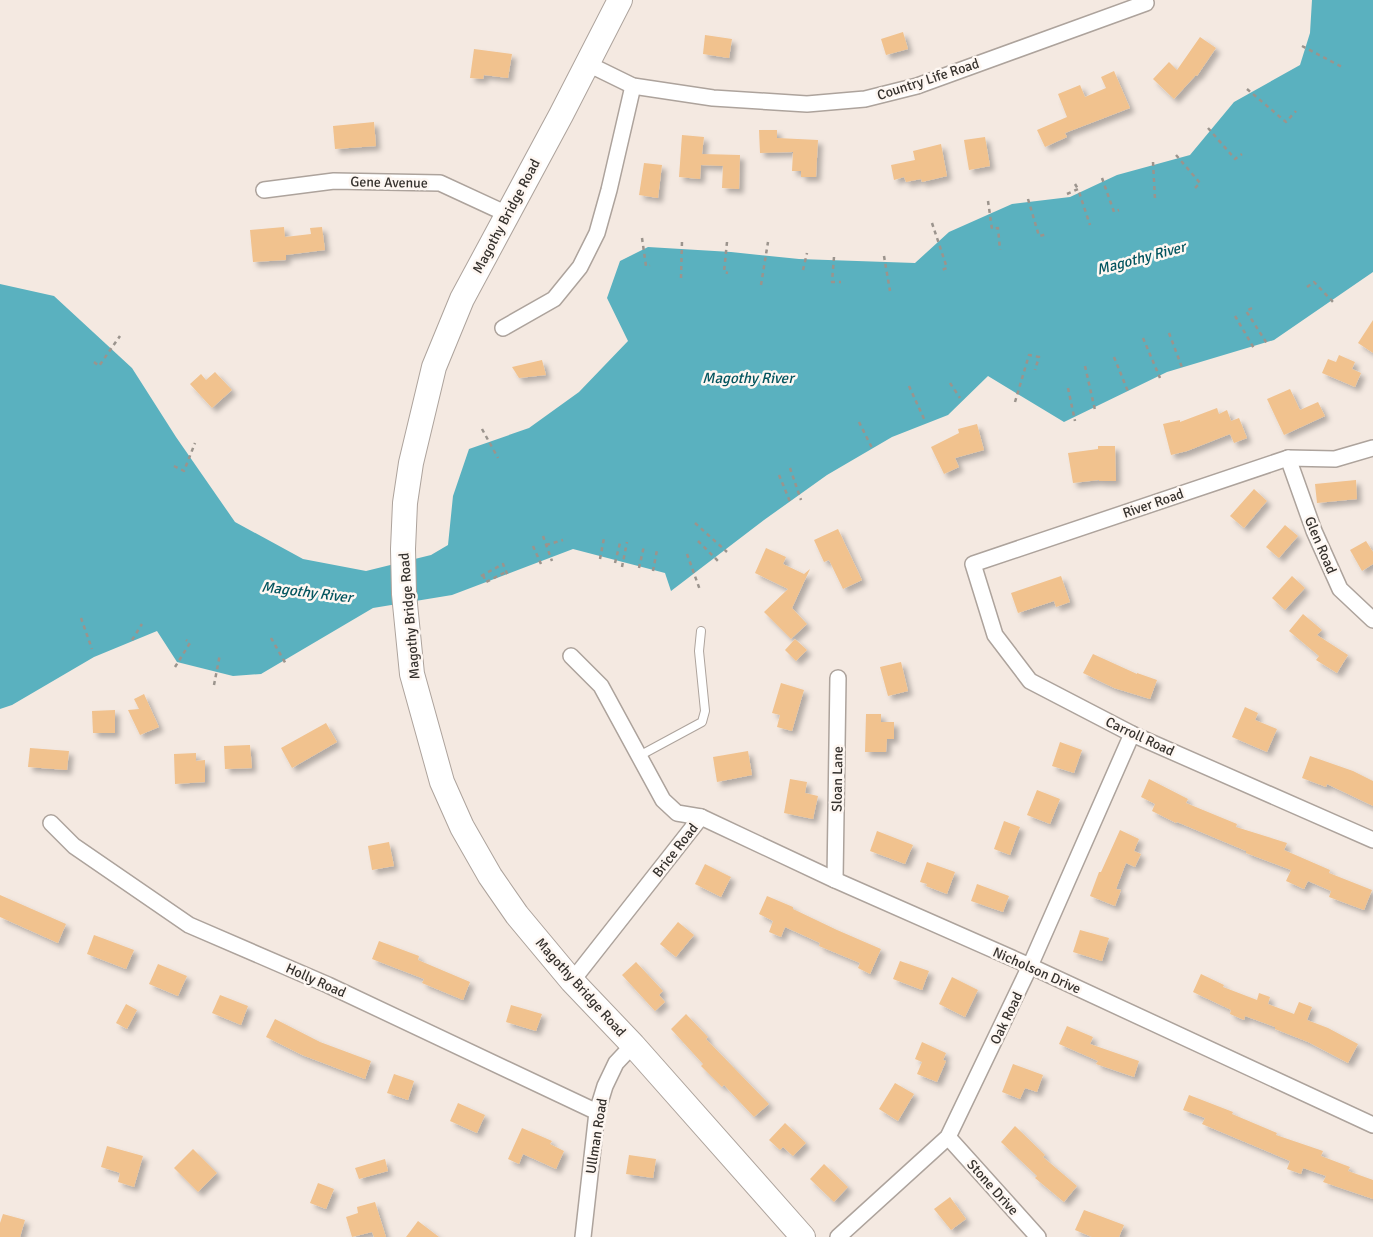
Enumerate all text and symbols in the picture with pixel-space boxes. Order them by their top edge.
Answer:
street label: Country Life Road [875,55,981,104]
street label: Magothy Bridge Road [469,156,544,276]
street label: Gene Avenue [350,173,428,192]
water label: Magothy River [1095,237,1190,279]
water label: Magothy River [702,369,796,387]
street label: River Road [1120,485,1186,522]
street label: Glen Road [1301,514,1340,576]
street label: Magothy Bridge Road [395,552,424,680]
water label: Magothy River [261,578,356,607]
street label: Carroll Road [1103,713,1177,760]
street label: Sloan Lane [828,746,847,812]
street label: Brice Road [649,820,702,881]
street label: Magothy Bridge Road [532,934,629,1040]
street label: Nicholson Drive [990,944,1083,997]
street label: Holly Road [283,960,349,1001]
street label: Oak Road [986,989,1026,1047]
street label: Ullman Road [582,1097,611,1175]
street label: Stone Drive [963,1156,1022,1219]

